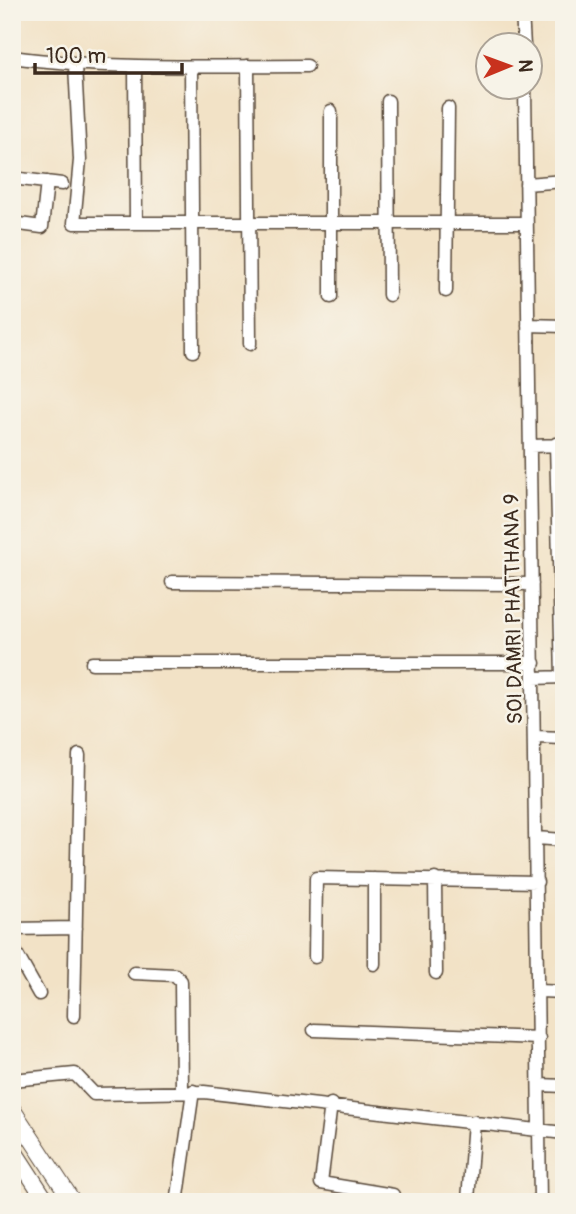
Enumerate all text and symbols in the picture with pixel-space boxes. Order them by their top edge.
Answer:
scale bar [35,32,182,76]
north arrow [475,32,544,102]
text: 100 m [46,43,106,70]
text: N [513,59,537,72]
street label: SOI DAMRI PHATTHANA 9 [498,493,529,725]

